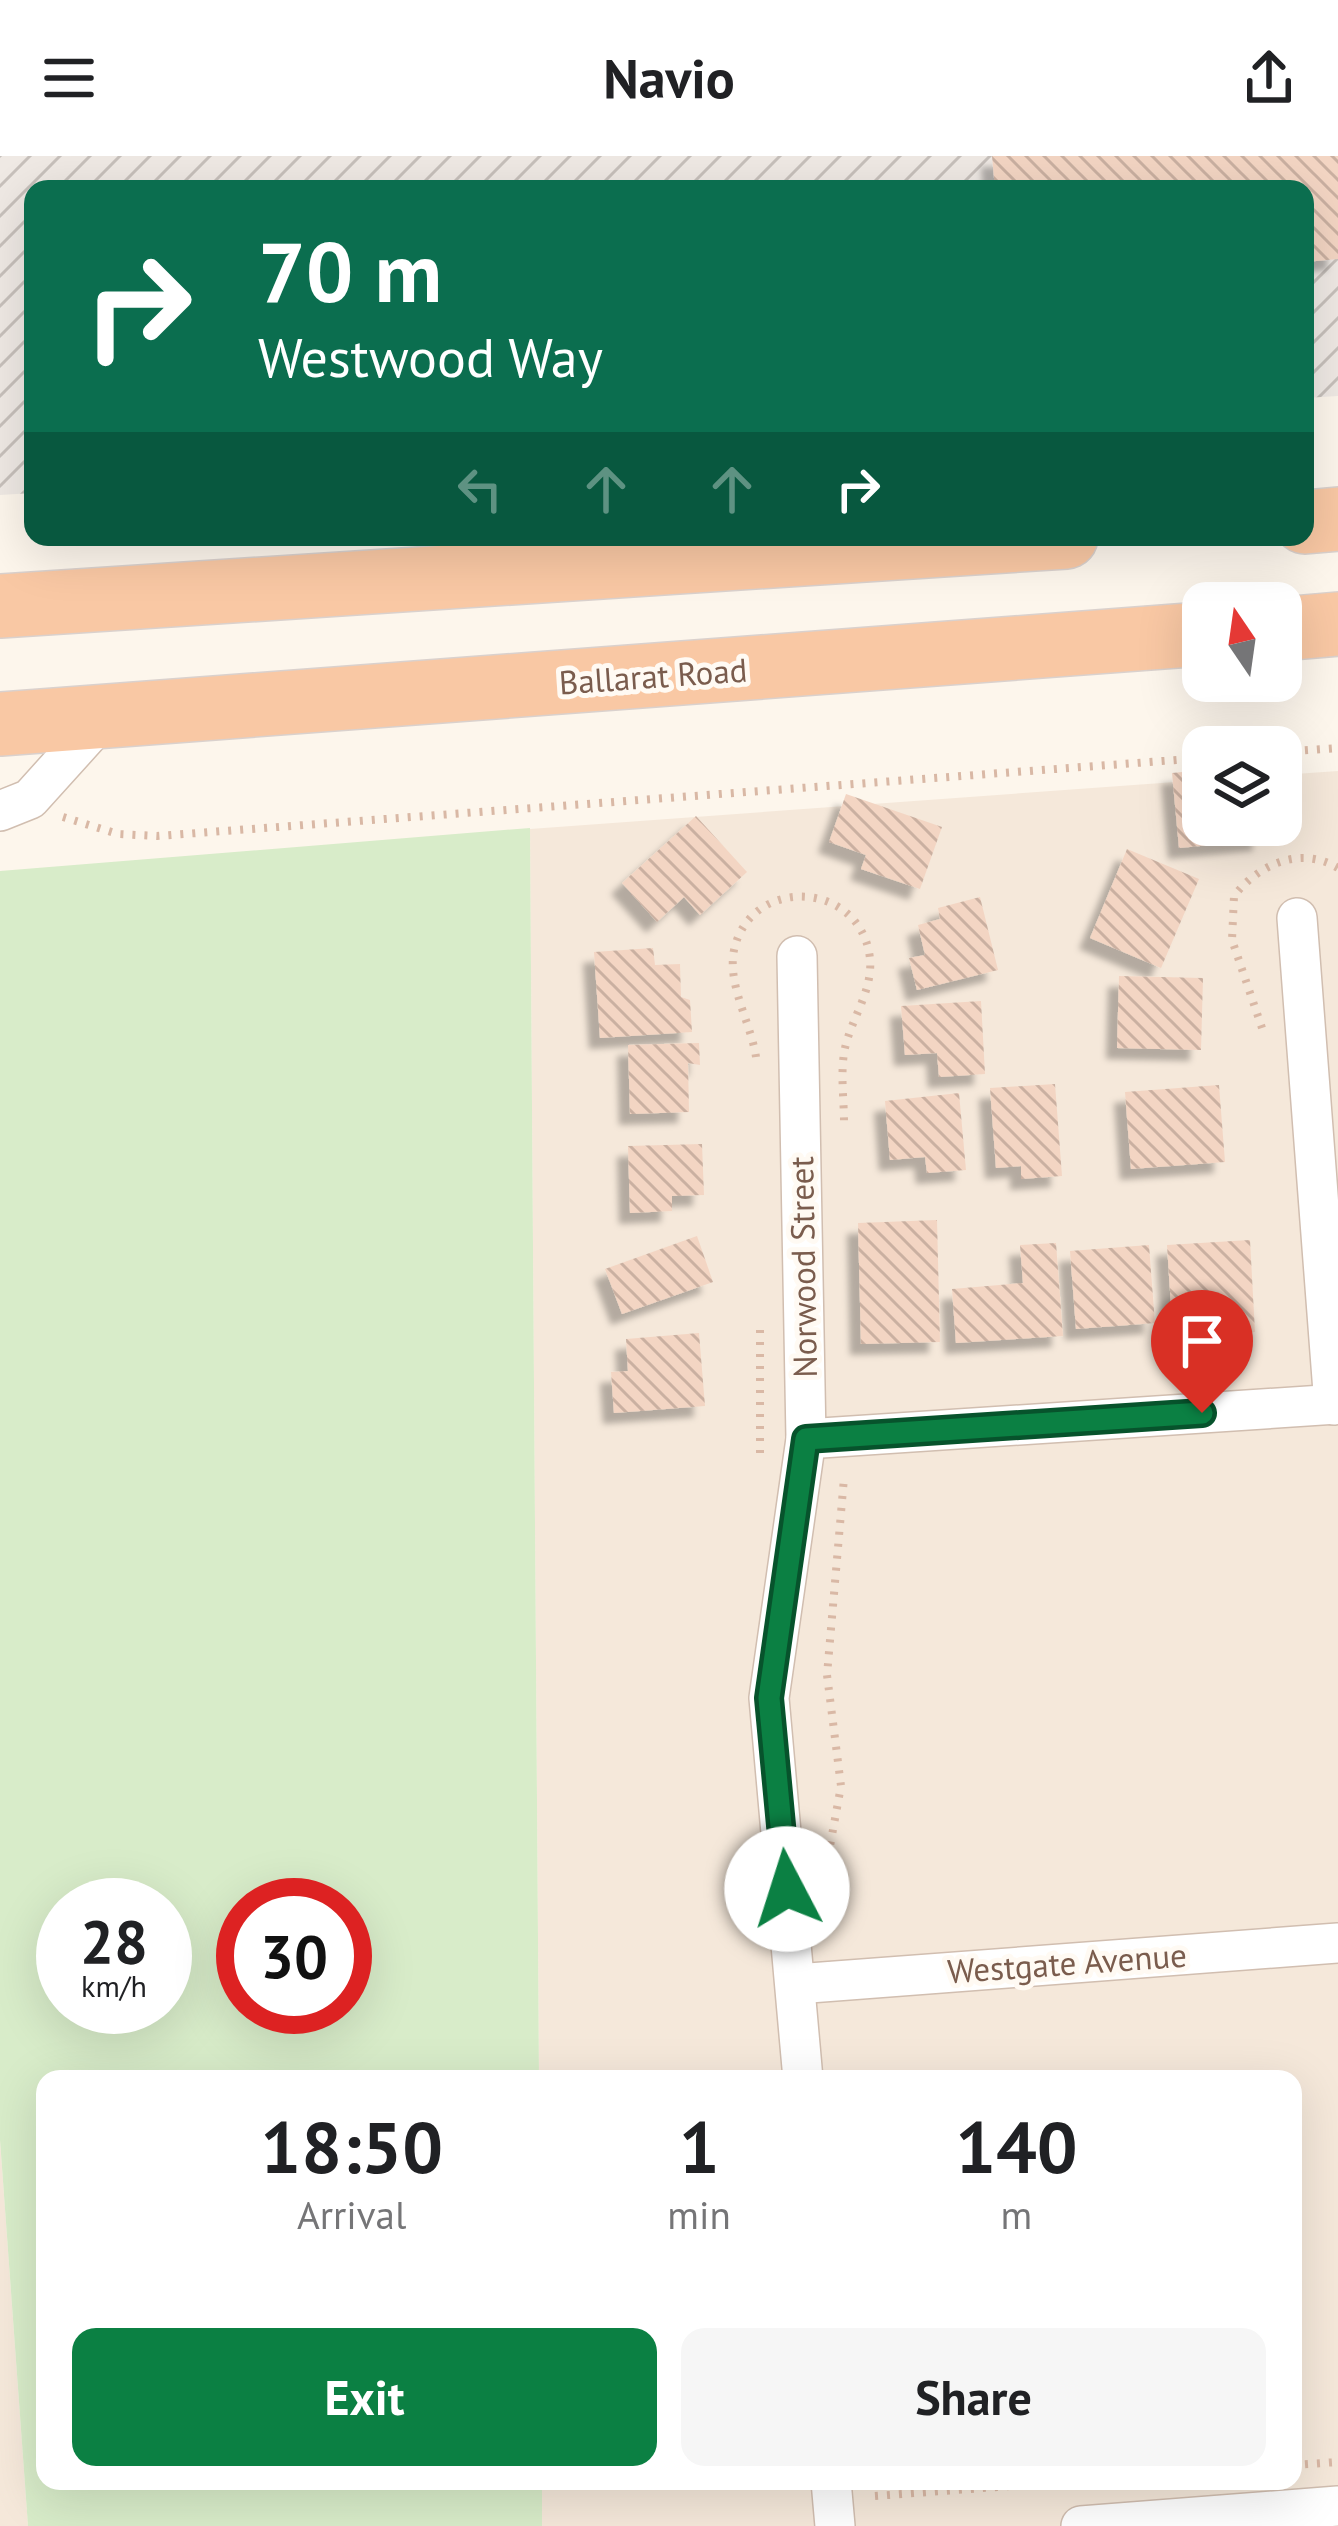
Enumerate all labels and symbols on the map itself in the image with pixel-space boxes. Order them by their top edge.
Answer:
north arrow [1182,582,1302,702]
street label: Ballarat Road [557,647,749,704]
street label: Norwood Street [779,1156,826,1378]
pin [1151,1290,1253,1413]
position arrow [724,1826,850,1952]
speed limit sign: 30 [216,1878,372,2034]
street label: Westgate Avenue [946,1933,1188,1992]

